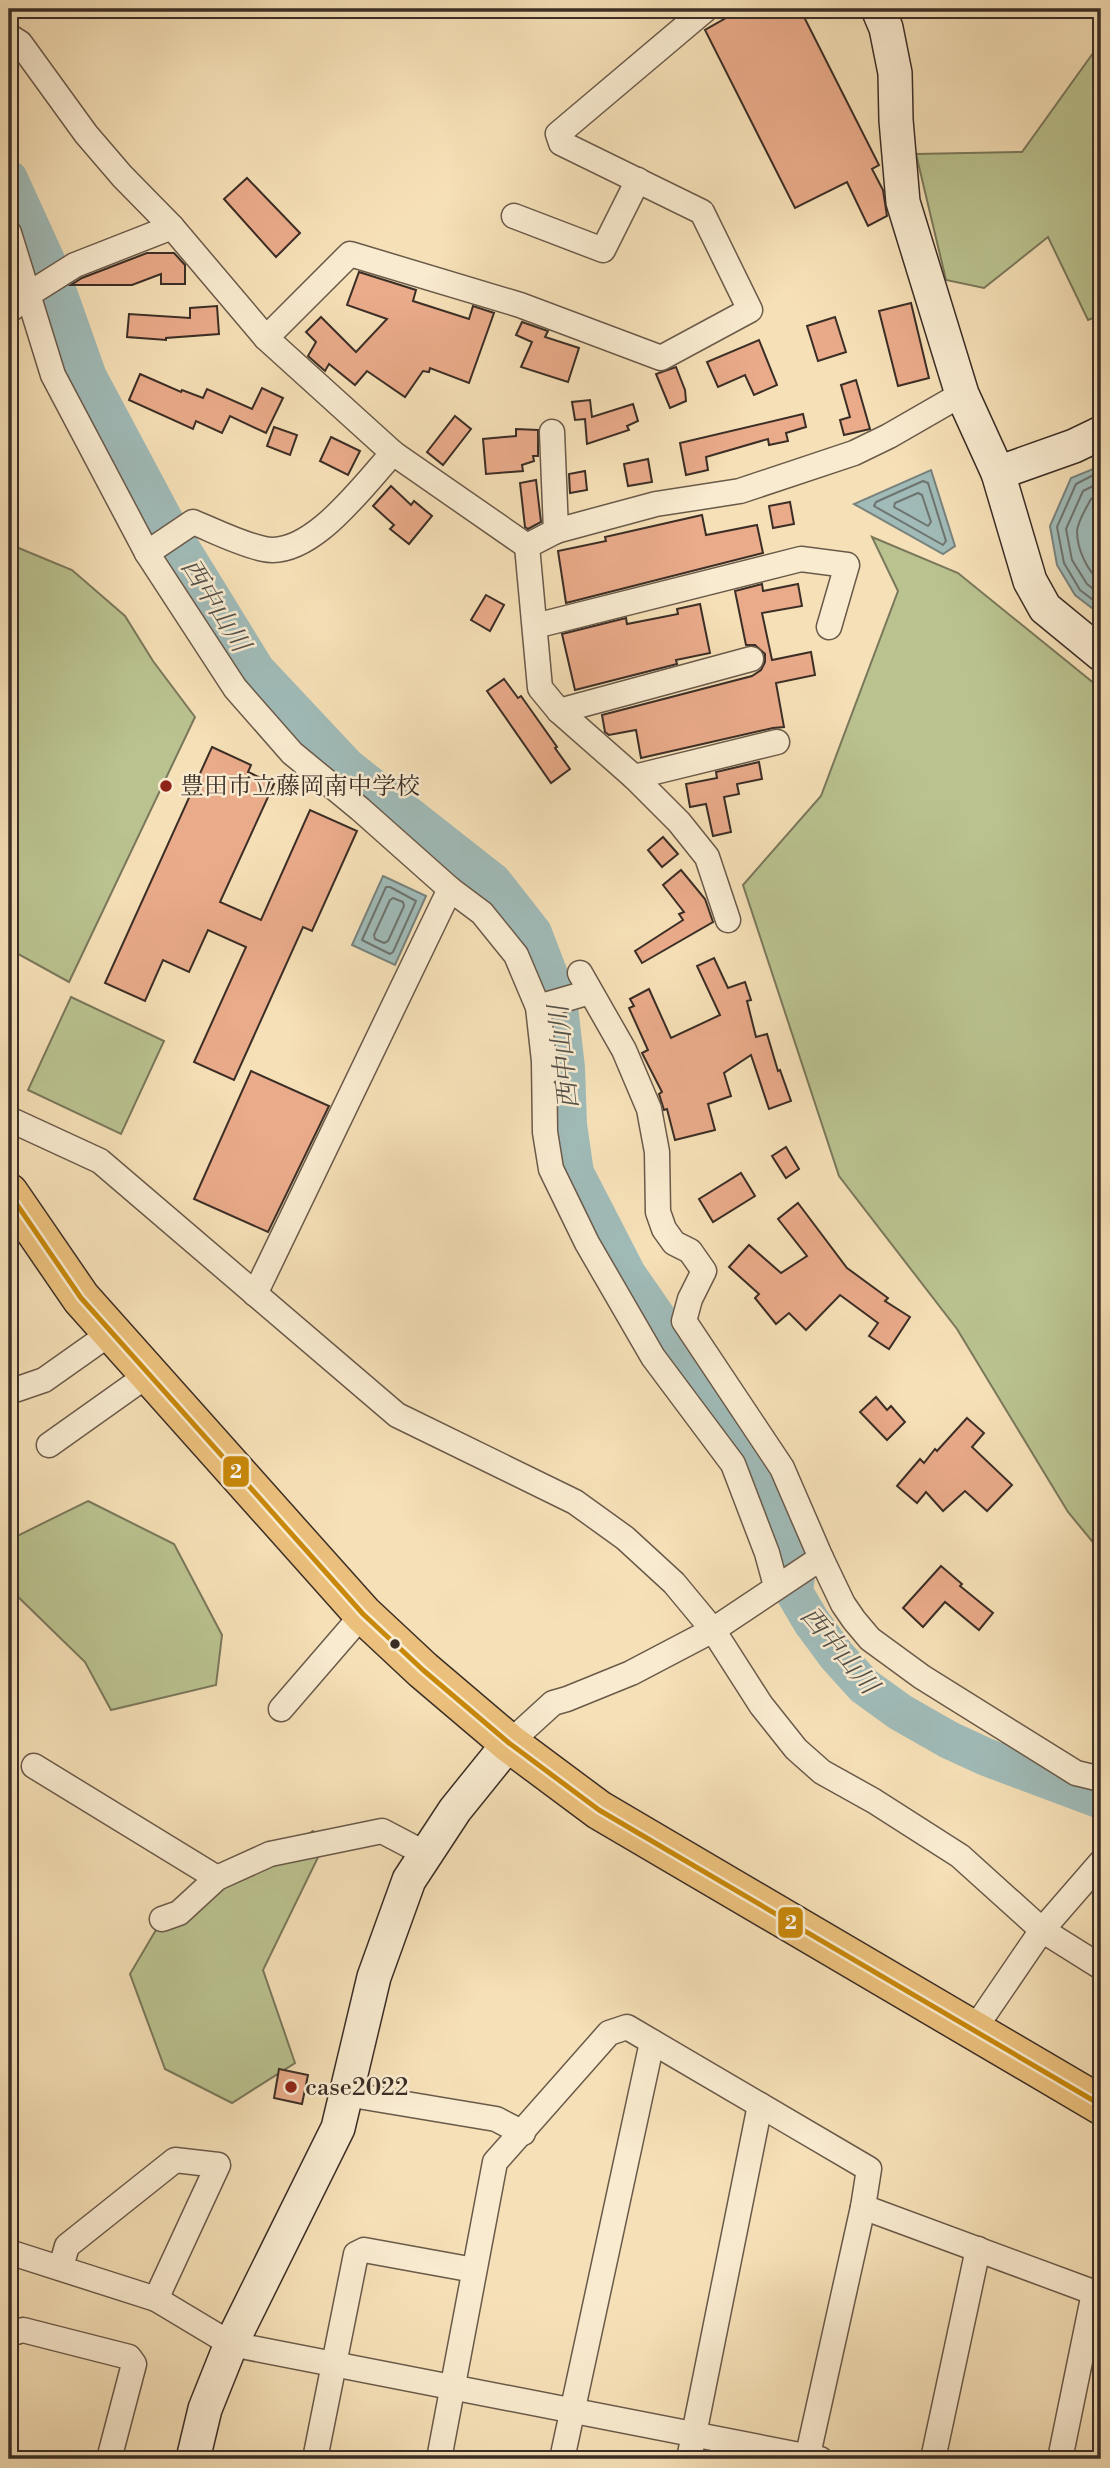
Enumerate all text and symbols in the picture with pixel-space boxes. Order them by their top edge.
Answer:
water label: 西中山川 [174,553,258,661]
place label: 豊田市立藤岡南中学校 [180,772,420,802]
marker: 豊田市立藤岡南中学校 [158,778,174,794]
water label: 西中山川 [542,1001,585,1110]
line badge: 2 [222,1455,250,1488]
text: 2 [230,1460,242,1484]
water label: 西中山川 [794,1601,887,1703]
unlabelled marker [388,1637,402,1651]
line badge: 2 [777,1906,804,1939]
text: 2 [785,1911,797,1935]
place label: case2022 [305,2073,408,2103]
marker: case2022 [283,2079,299,2095]

